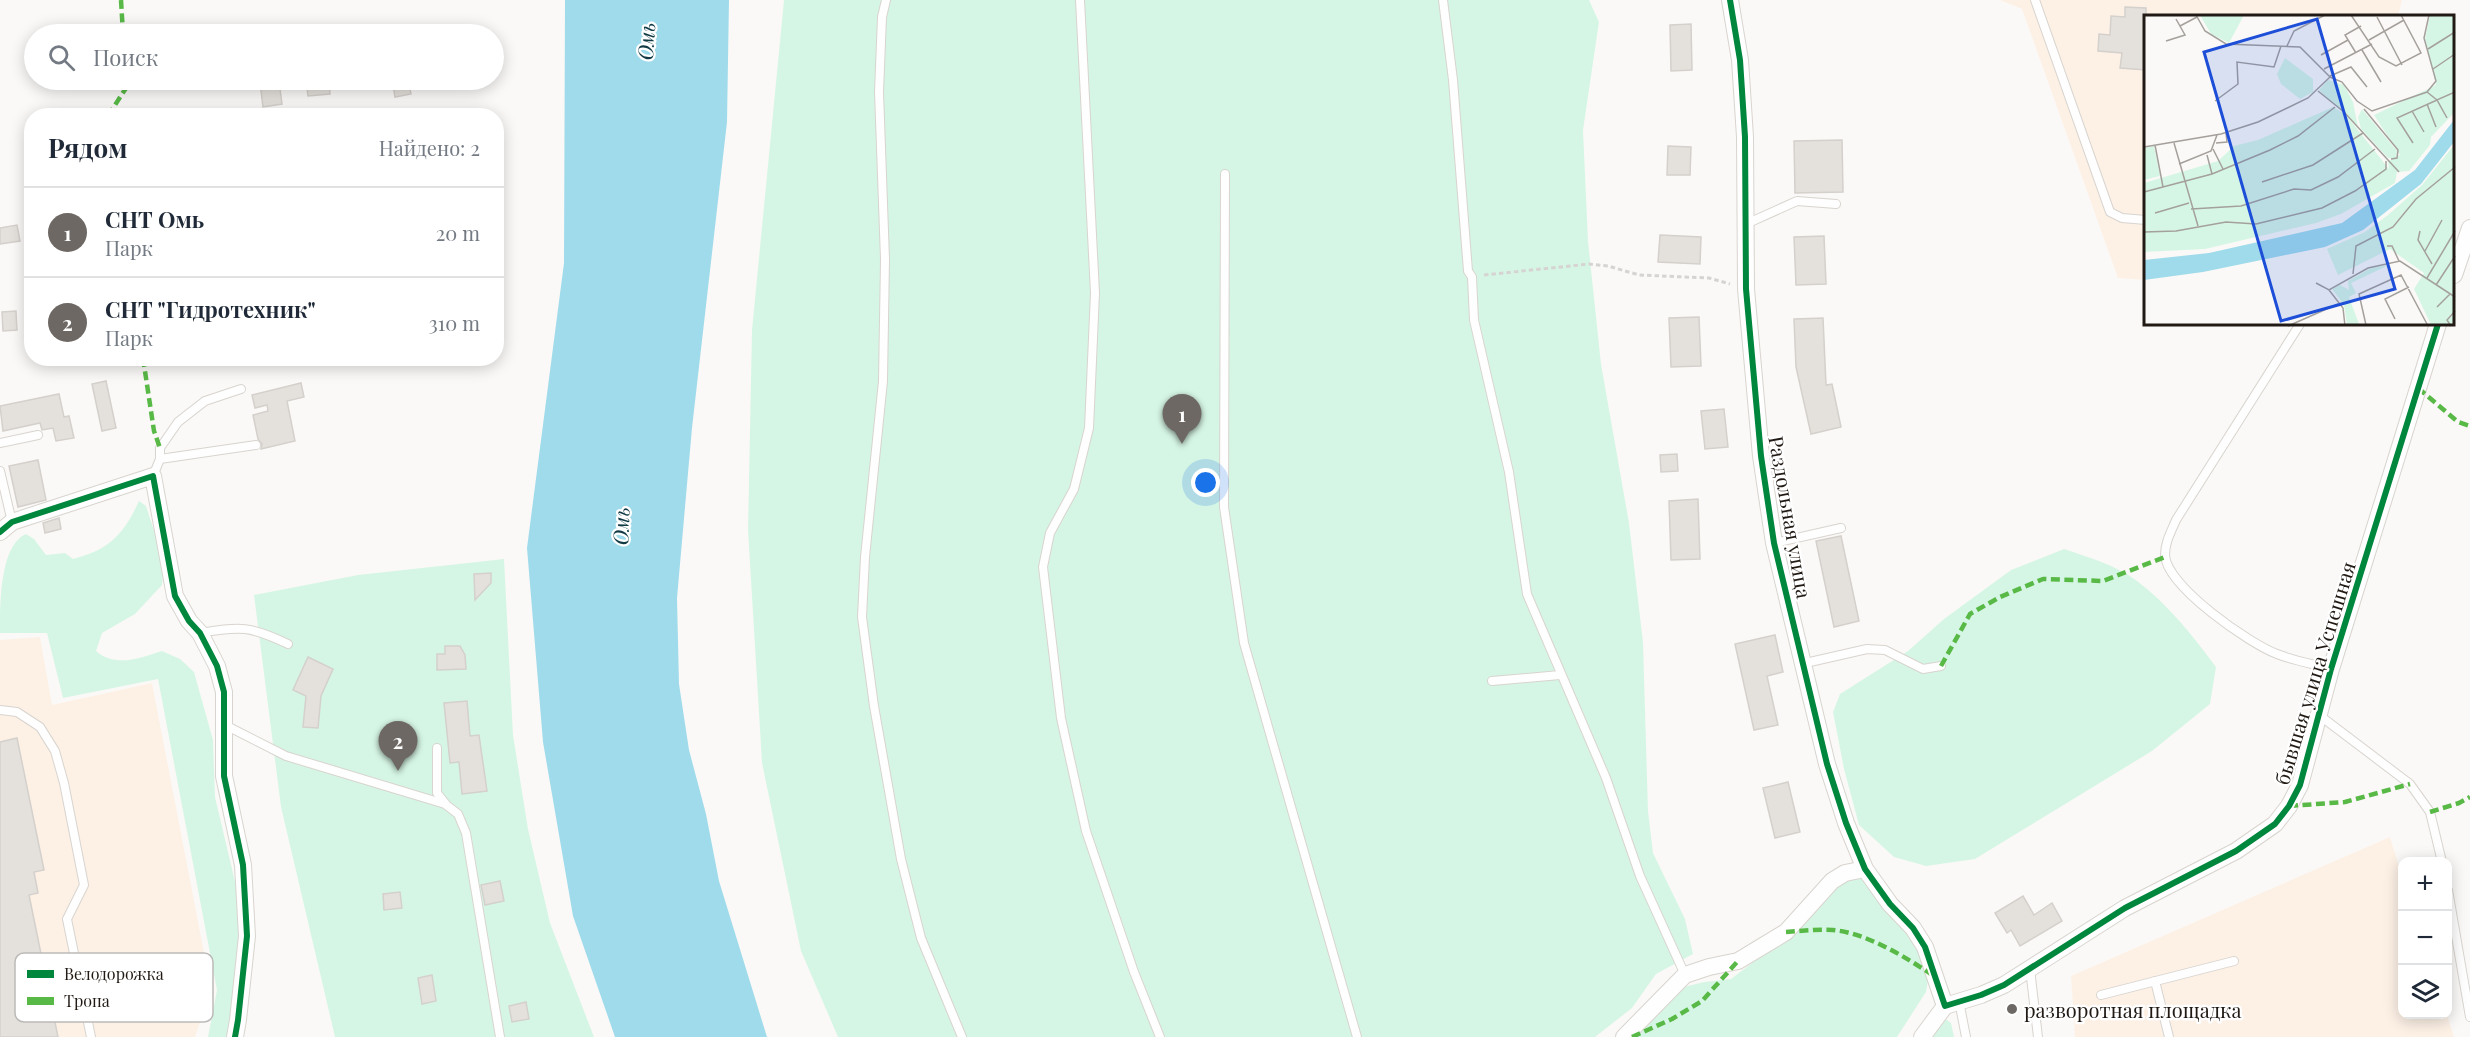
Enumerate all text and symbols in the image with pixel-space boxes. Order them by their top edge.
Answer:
inset map [2144,15,2455,326]
water label: Омь [630,21,660,61]
search box [24,24,504,90]
icon: search [45,41,78,74]
text: Поиск [93,42,158,72]
text: Рядом [48,130,127,165]
text: Найдено: 2 [379,134,480,161]
text: СНТ Омь [105,204,204,234]
text: 1 [64,219,71,246]
text: 20 m [436,219,480,246]
text: Парк [105,234,153,261]
text: СНТ "Гидротехник" [105,294,316,324]
text: 2 [62,309,73,336]
text: 310 m [429,309,480,336]
text: Парк [105,324,153,351]
pin: 1 [1162,394,1202,444]
street label: Раздольная улица [1763,434,1819,600]
your location [1191,468,1220,497]
water label: Омь [605,506,635,546]
street label: бывшая улица Успешная [2267,558,2361,788]
pin: 2 [378,722,418,771]
map controls [2398,857,2452,1019]
button: + [2398,857,2452,911]
button: − [2398,911,2452,965]
legend [15,953,213,1022]
text: Велодорожка [64,963,164,984]
button: layers [2398,965,2452,1019]
text: Тропа [64,990,110,1011]
place label: разворотная площадка [2024,996,2242,1023]
marker: разворотная площадка [2005,1002,2019,1016]

